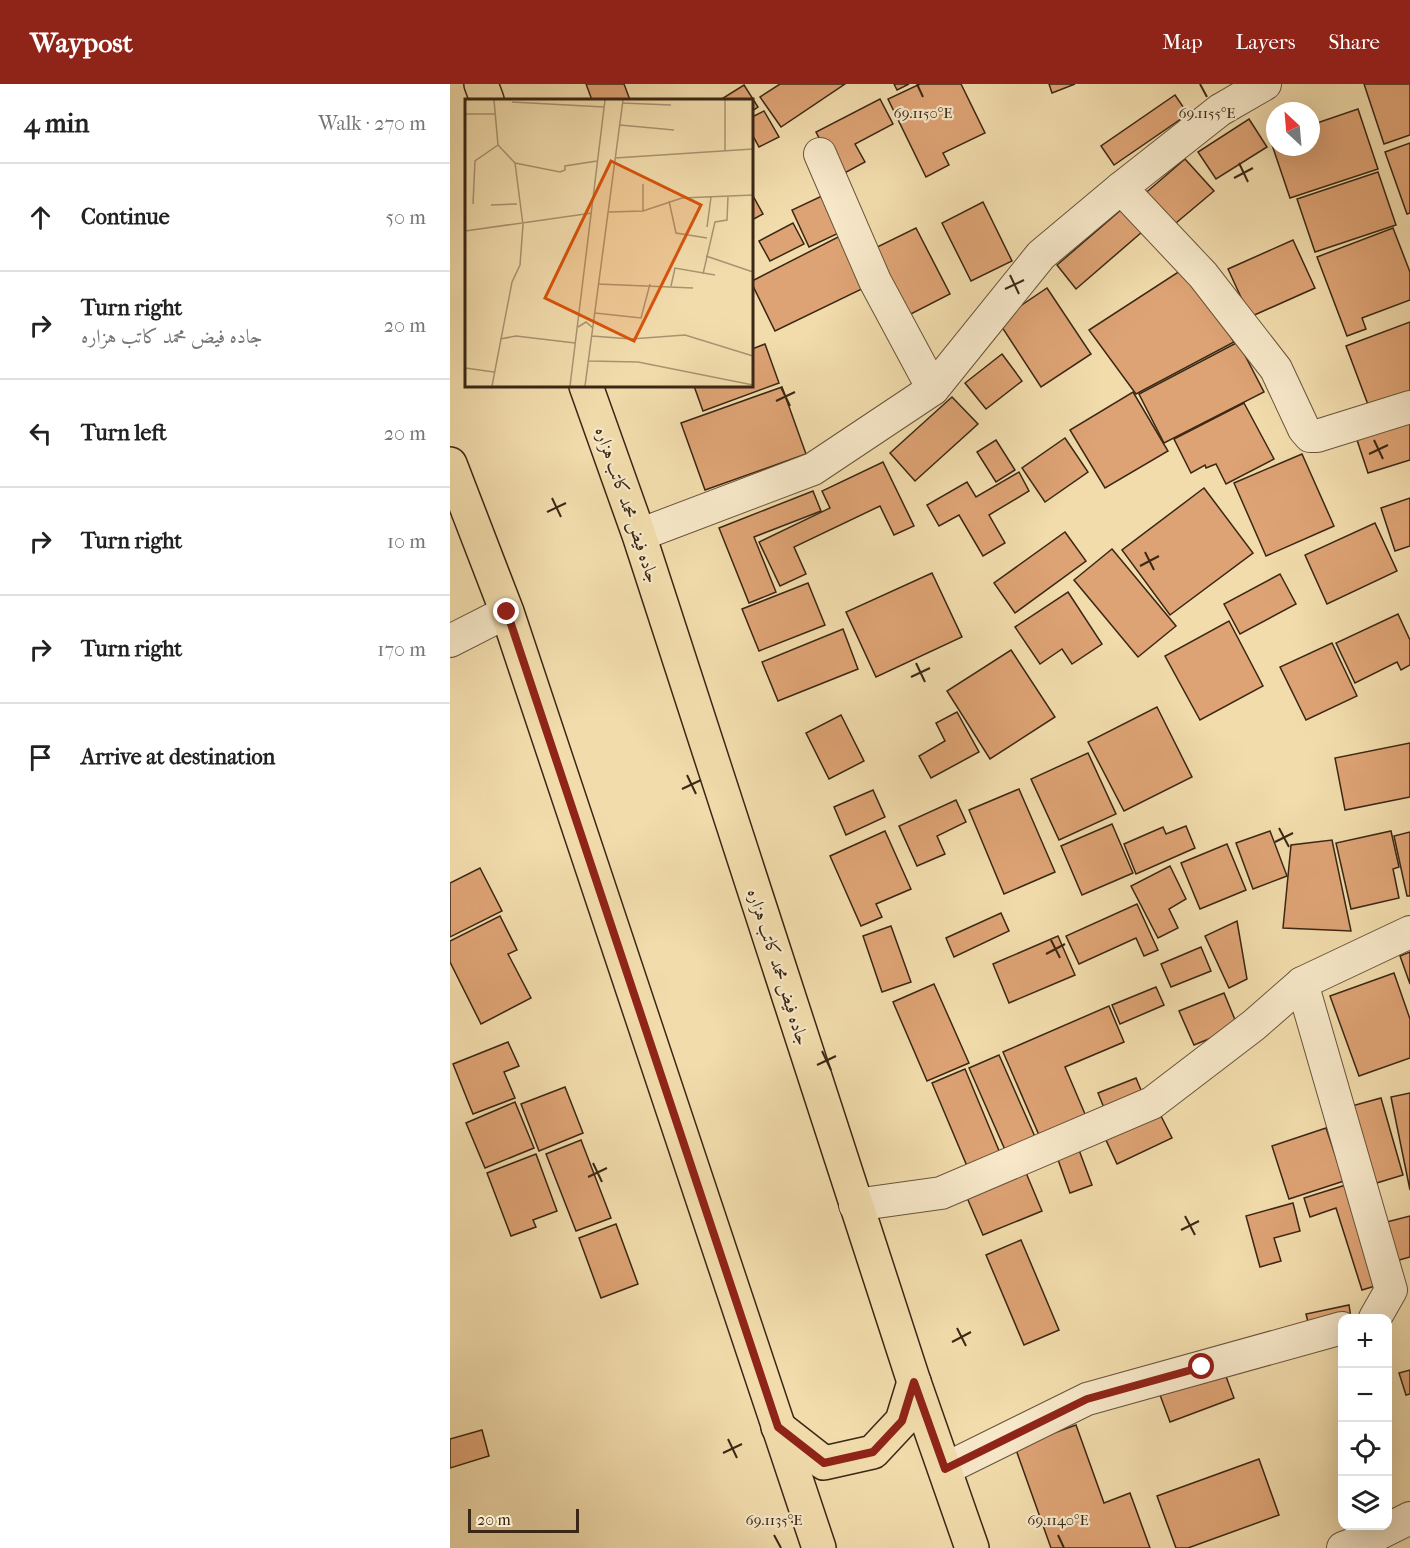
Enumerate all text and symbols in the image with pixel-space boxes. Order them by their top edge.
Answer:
text: Waypost [30,26,133,59]
text: Map [1162,30,1203,54]
text: Layers [1236,30,1295,54]
text: Share [1328,30,1380,54]
inset map [465,99,753,387]
north arrow [1266,102,1320,156]
text: 69.1150°E [894,104,952,122]
text: 69.1155°E [1178,104,1236,122]
text: 4 min [24,108,89,139]
text: Walk · 270 m [318,112,426,135]
icon: ahead [24,201,57,234]
text: Continue [81,204,170,230]
text: 50 m [385,206,426,229]
text: Turn right [81,295,182,321]
icon: right [24,309,57,342]
text: 20 m [384,314,426,337]
text: جاده فیض محمد کاتب هزاره [81,325,263,348]
icon: left [24,417,57,450]
text: Turn left [81,420,167,446]
text: 20 m [384,422,426,445]
street label: جاده فیض محمد کاتب هزاره [590,424,664,586]
icon: right [24,525,57,558]
text: Turn right [81,528,182,554]
text: 10 m [387,530,426,553]
route end [493,598,519,624]
icon: right [24,633,57,666]
text: Turn right [81,636,182,662]
text: 170 m [377,638,426,661]
icon: arrive [24,741,57,774]
text: Arrive at destination [81,744,275,770]
street label: جاده فیض محمد کاتب هزاره [742,886,813,1048]
map controls [1338,1314,1392,1530]
button: + [1338,1314,1392,1368]
route start [1188,1353,1214,1379]
button: − [1338,1368,1392,1422]
button: locate [1338,1422,1392,1476]
button: layers [1338,1476,1392,1530]
scale bar [468,1506,579,1534]
text: 20 m [477,1510,511,1529]
text: 69.1135°E [746,1511,802,1529]
text: 69.1140°E [1027,1511,1089,1529]

